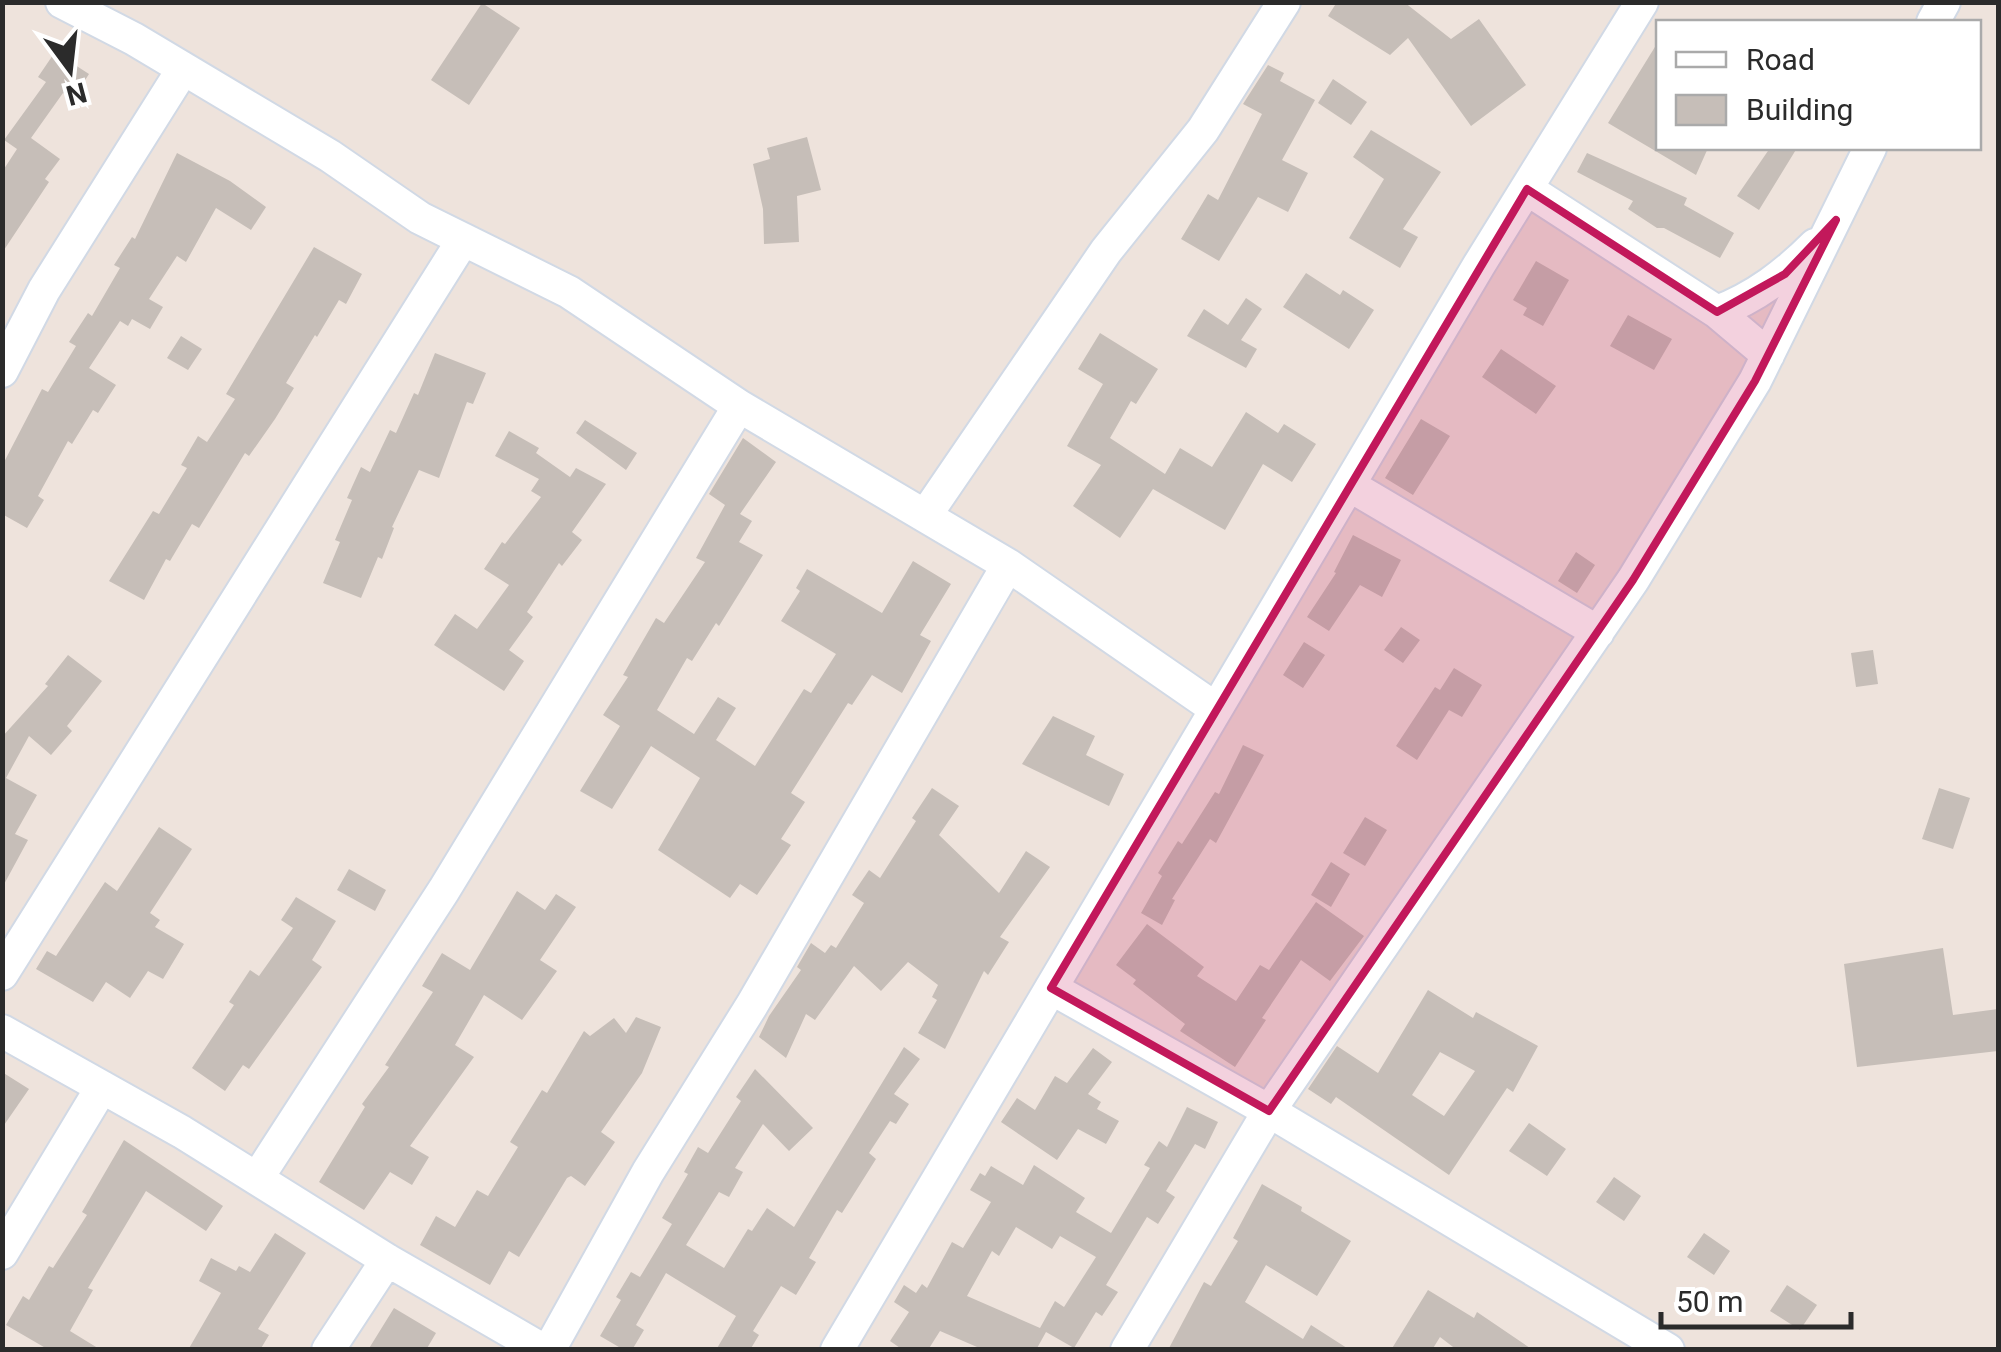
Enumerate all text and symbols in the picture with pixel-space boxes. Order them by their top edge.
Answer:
north arrow [20,20,120,120]
legend [1656,20,1981,150]
text: Road [1746,42,1815,77]
text: N [63,75,90,112]
text: Building [1746,92,1853,127]
scale bar [1661,1267,1851,1329]
text: 50 m [1676,1284,1743,1319]

